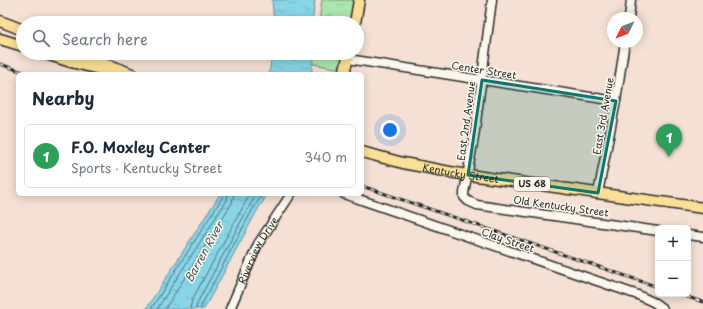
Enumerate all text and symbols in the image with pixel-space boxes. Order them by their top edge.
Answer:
north arrow [607,12,643,48]
search box [16,16,364,60]
icon: search [30,27,52,49]
text: Search here [62,27,148,50]
street label: Center Street [451,57,518,82]
street label: East 3rd Avenue [588,76,617,156]
street label: East 2nd Avenue [453,80,479,162]
text: Nearby [32,85,94,111]
your location [380,120,400,140]
pin: 1 [656,124,682,157]
text: F.O. Moxley Center [71,135,210,158]
text: 1 [43,147,49,166]
text: 340 m [304,147,347,166]
text: Sports · Kentucky Street [71,158,222,177]
street label: Kentucky Street [421,159,500,186]
road number: US 68 [514,177,550,191]
street label: Old Kentucky Street [512,191,610,220]
street label: Riverview Drive [234,213,281,286]
water label: Barren River [180,217,228,285]
street label: Clay Street [480,224,537,256]
map controls [655,225,691,297]
button: + [655,225,691,261]
button: − [655,261,691,297]

